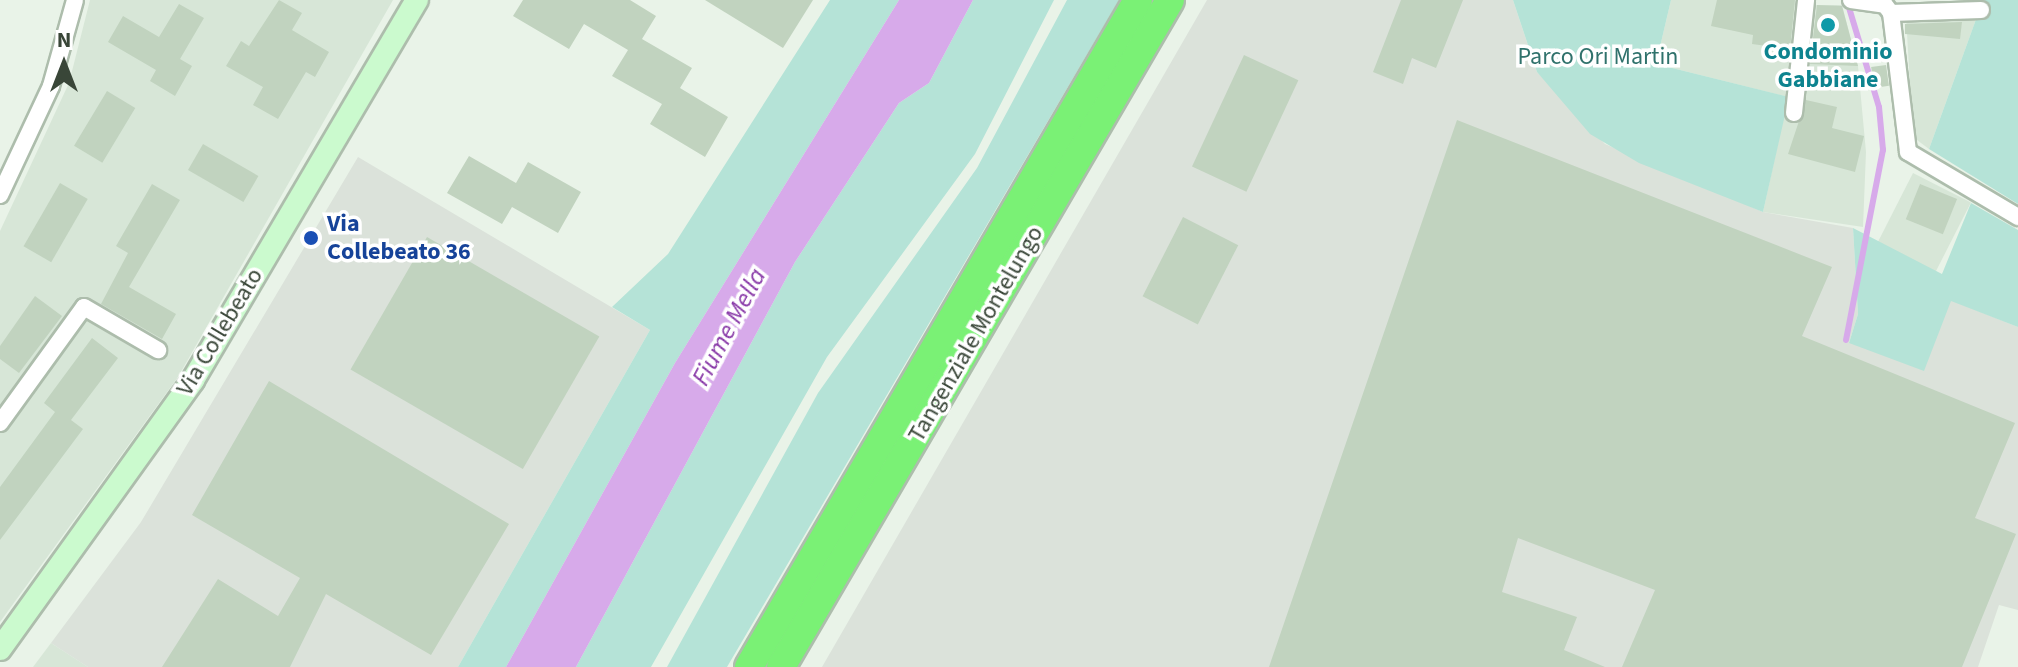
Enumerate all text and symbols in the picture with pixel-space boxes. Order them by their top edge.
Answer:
marker: Condominio Gabbiane [1819,16,1837,34]
north arrow [24,24,104,104]
text: N [57,24,71,56]
place label: Condominio Gabbiane [1764,38,1892,94]
park label: Parco Ori Martin [1518,43,1678,71]
place label: Via Collebeato 36 [327,210,471,266]
street label: Tangenziale Montelungo [902,221,1050,447]
marker: Via Collebeato 36 [302,229,320,247]
street label: Via Collebeato [171,263,269,401]
water label: Fiume Mella [685,263,773,391]

